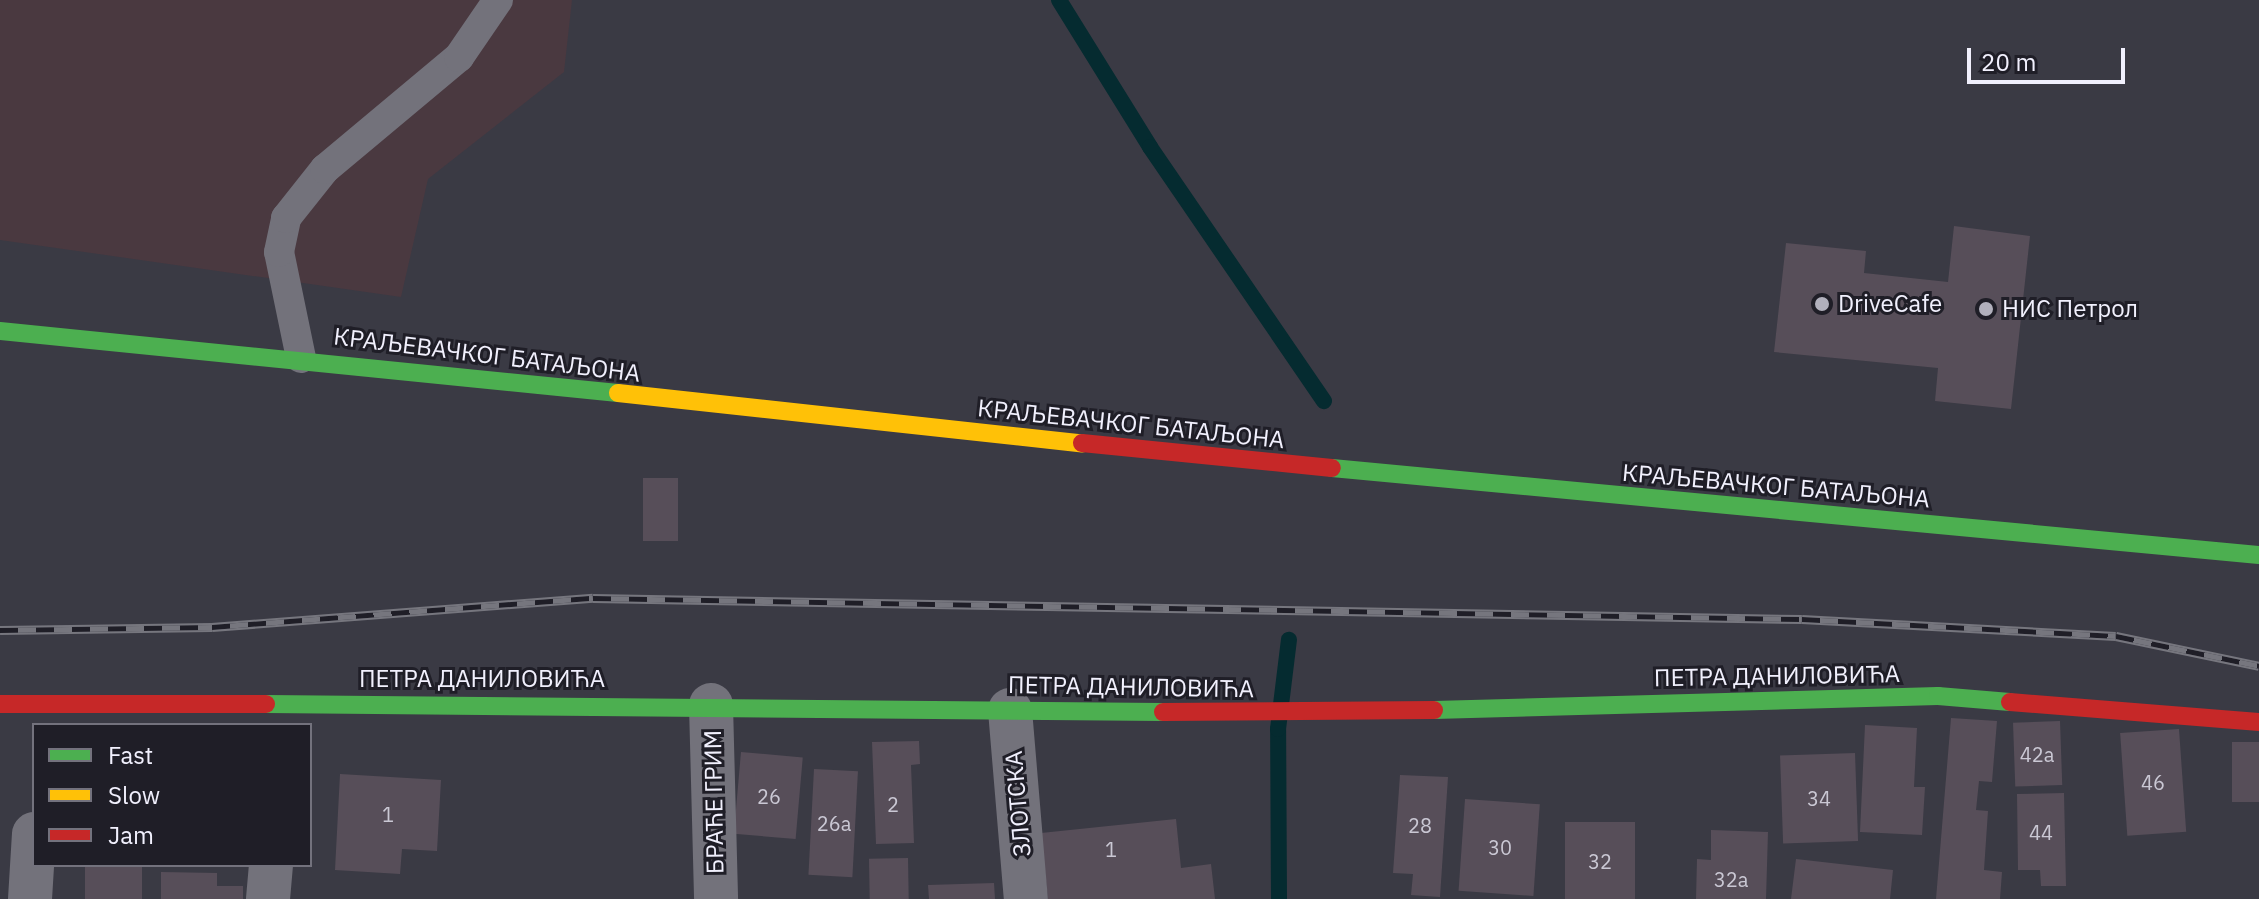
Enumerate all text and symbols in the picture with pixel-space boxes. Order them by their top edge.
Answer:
scale bar [1971,32,2129,82]
text: 20 m [1981,46,2036,78]
place label: DriveCafe [1838,290,1942,318]
marker: DriveCafe [1813,295,1831,313]
place label: НИС Петрол [2002,295,2138,323]
marker: НИС Петрол [1977,300,1995,318]
street label: КРАЉЕВАЧКОГ БАТАЉОНА [332,322,642,388]
street label: КРАЉЕВАЧКОГ БАТАЉОНА [976,394,1286,454]
street label: КРАЉЕВАЧКОГ БАТАЉОНА [1621,458,1931,514]
street label: ПЕТРА ДАНИЛОВИЋА [1654,659,1900,693]
street label: ПЕТРА ДАНИЛОВИЋА [359,665,605,693]
street label: ПЕТРА ДАНИЛОВИЋА [1008,670,1254,704]
legend [32,723,312,867]
street label: БРАЋЕ ГРИМ [698,730,730,874]
text: Fast [108,739,153,771]
house number: 42a [2020,742,2054,766]
street label: ЗЛОТСКА [999,750,1037,858]
house number: 46 [2141,770,2165,794]
text: Slow [108,779,160,811]
house number: 26 [757,784,781,808]
house number: 34 [1807,786,1831,810]
house number: 2 [887,792,899,816]
house number: 1 [382,802,394,826]
house number: 26a [817,811,851,835]
house number: 28 [1408,813,1432,837]
text: Jam [108,819,154,851]
house number: 44 [2029,820,2053,844]
house number: 30 [1488,835,1512,859]
house number: 1 [1105,837,1117,861]
house number: 32 [1588,849,1612,873]
house number: 32a [1714,867,1748,891]

